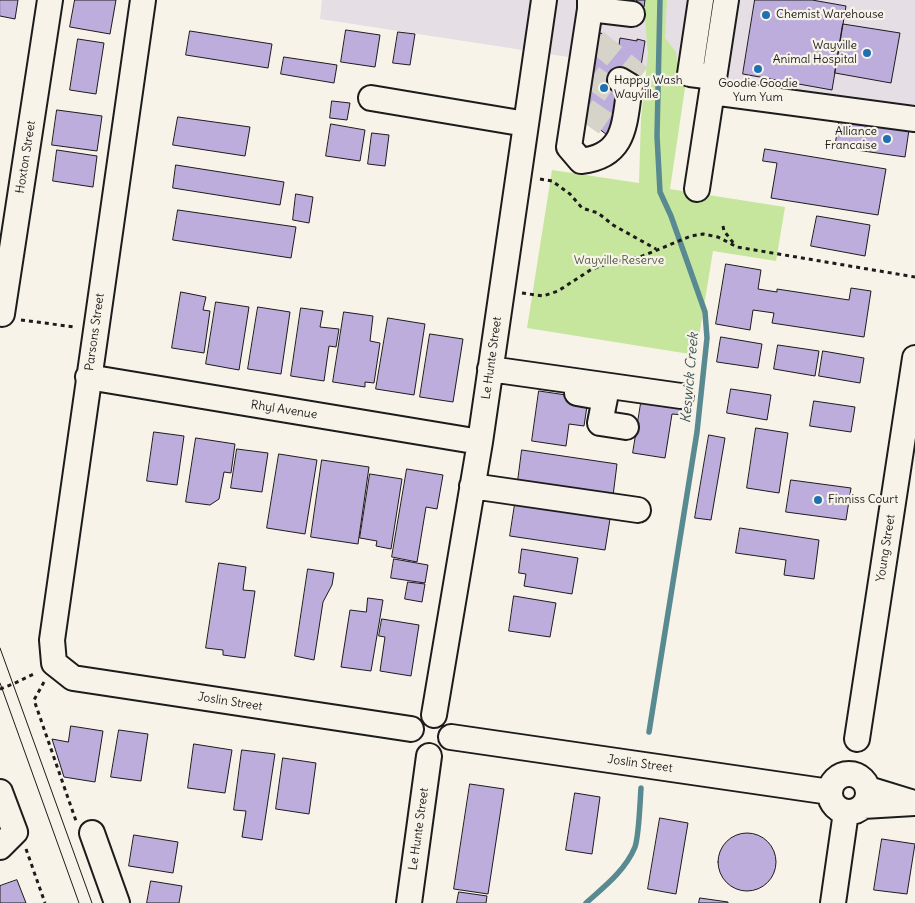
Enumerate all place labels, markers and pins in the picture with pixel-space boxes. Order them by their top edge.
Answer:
place label: Chemist Warehouse [776,8,884,22]
marker: Chemist Warehouse [760,9,772,21]
place label: Wayville Animal Hospital [773,39,857,67]
marker: Wayville Animal Hospital [861,47,873,59]
marker: Goodie Goodie Yum Yum [752,63,764,75]
place label: Happy Wash Wayville [614,74,683,102]
place label: Goodie Goodie Yum Yum [718,77,798,105]
marker: Happy Wash Wayville [598,82,610,94]
place label: Alliance Francaise [825,125,877,153]
marker: Alliance Francaise [881,133,893,145]
place label: Finniss Court [828,493,898,507]
marker: Finniss Court [812,494,824,506]

